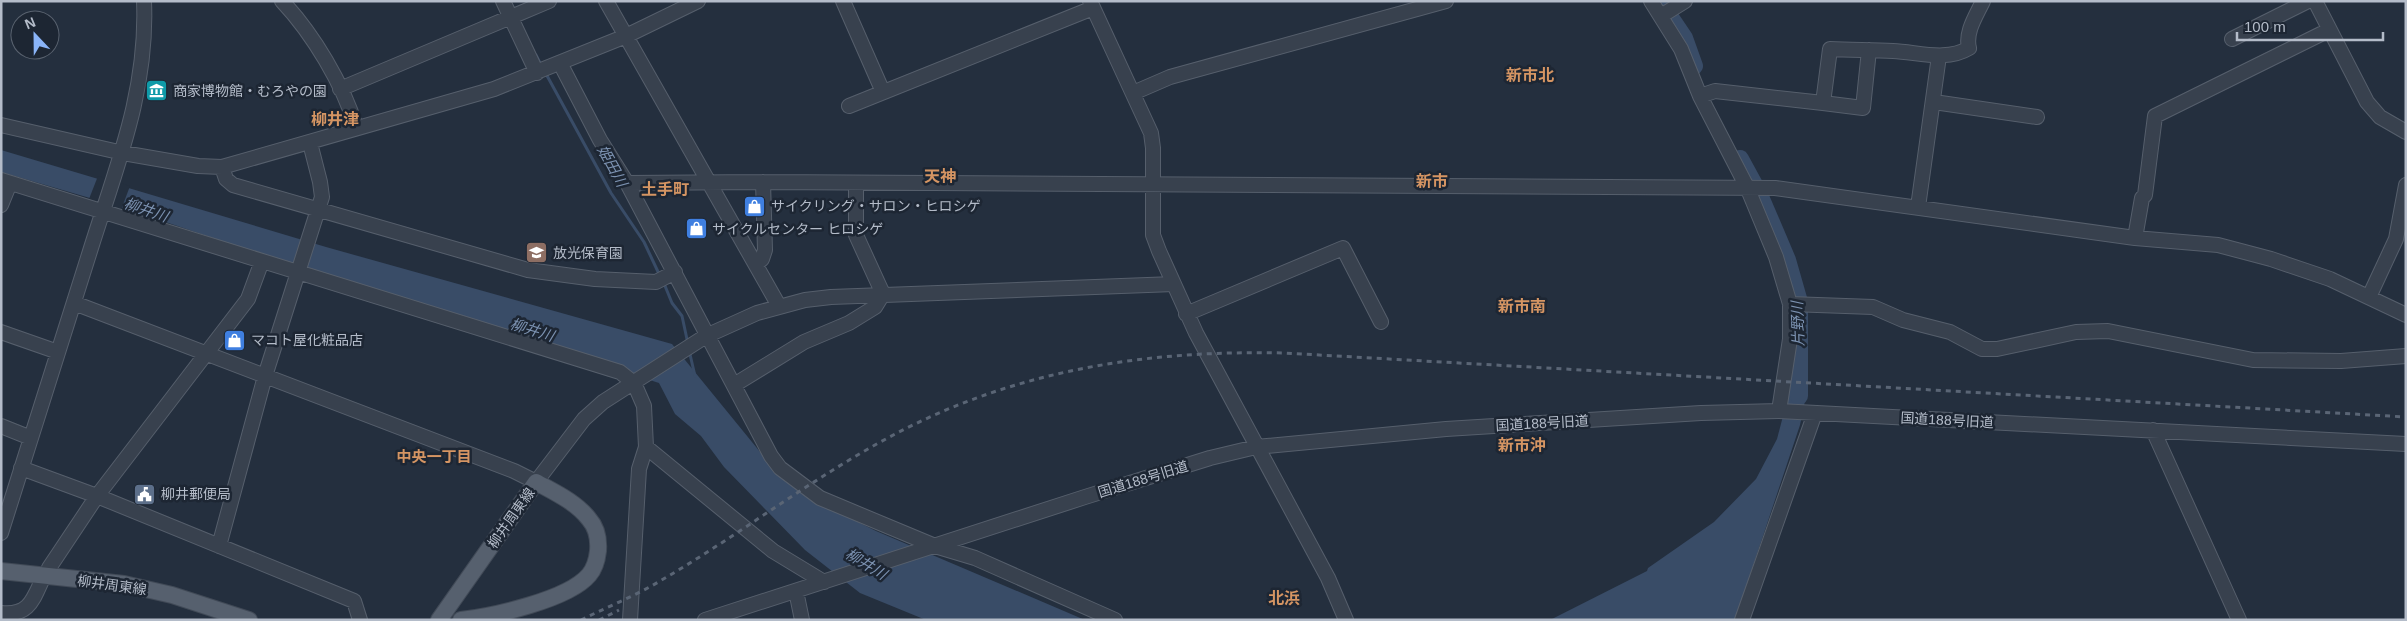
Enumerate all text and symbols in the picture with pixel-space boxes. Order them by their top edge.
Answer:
north arrow [10,10,60,60]
scale bar [2237,10,2383,42]
text: N [22,14,38,32]
text: 100 m [2244,18,2286,35]
district label: 新市北 [1506,67,1554,84]
museum icon: 商家博物館・むろやの園 [145,79,169,103]
place label: 商家博物館・むろやの園 [173,83,327,99]
district label: 柳井津 [311,110,359,128]
water label: 姫田川 [594,142,632,191]
district label: 天神 [924,167,956,185]
district label: 新市 [1416,173,1448,190]
district label: 土手町 [641,181,689,198]
water label: 柳井川 [122,194,172,226]
shop icon: サイクリング・サロン・ヒロシゲ [743,194,767,218]
place label: サイクリング・サロン・ヒロシゲ [771,198,981,214]
shop icon: サイクルセンター ヒロシゲ [684,217,708,241]
place label: サイクルセンター ヒロシゲ [712,221,883,237]
school or university icon: 放光保育園 [525,241,549,265]
place label: 放光保育園 [553,245,623,261]
district label: 新市南 [1498,298,1546,315]
water label: 片野川 [1788,299,1807,347]
water label: 柳井川 [508,315,558,345]
shop icon: マコト屋化粧品店 [223,328,247,352]
place label: マコト屋化粧品店 [251,332,363,348]
street label: 国道188号旧道 [1900,410,1994,430]
street label: 国道188号旧道 [1495,413,1589,433]
district label: 新市沖 [1498,436,1546,454]
district label: 中央一丁目 [396,448,472,465]
street label: 国道188号旧道 [1096,458,1190,500]
public building icon: 柳井郵便局 [133,482,157,506]
street label: 柳井周東線 [484,485,538,551]
place label: 柳井郵便局 [161,486,231,502]
water label: 柳井川 [843,545,892,583]
street label: 柳井周東線 [76,572,148,598]
district label: 北浜 [1268,590,1300,607]

